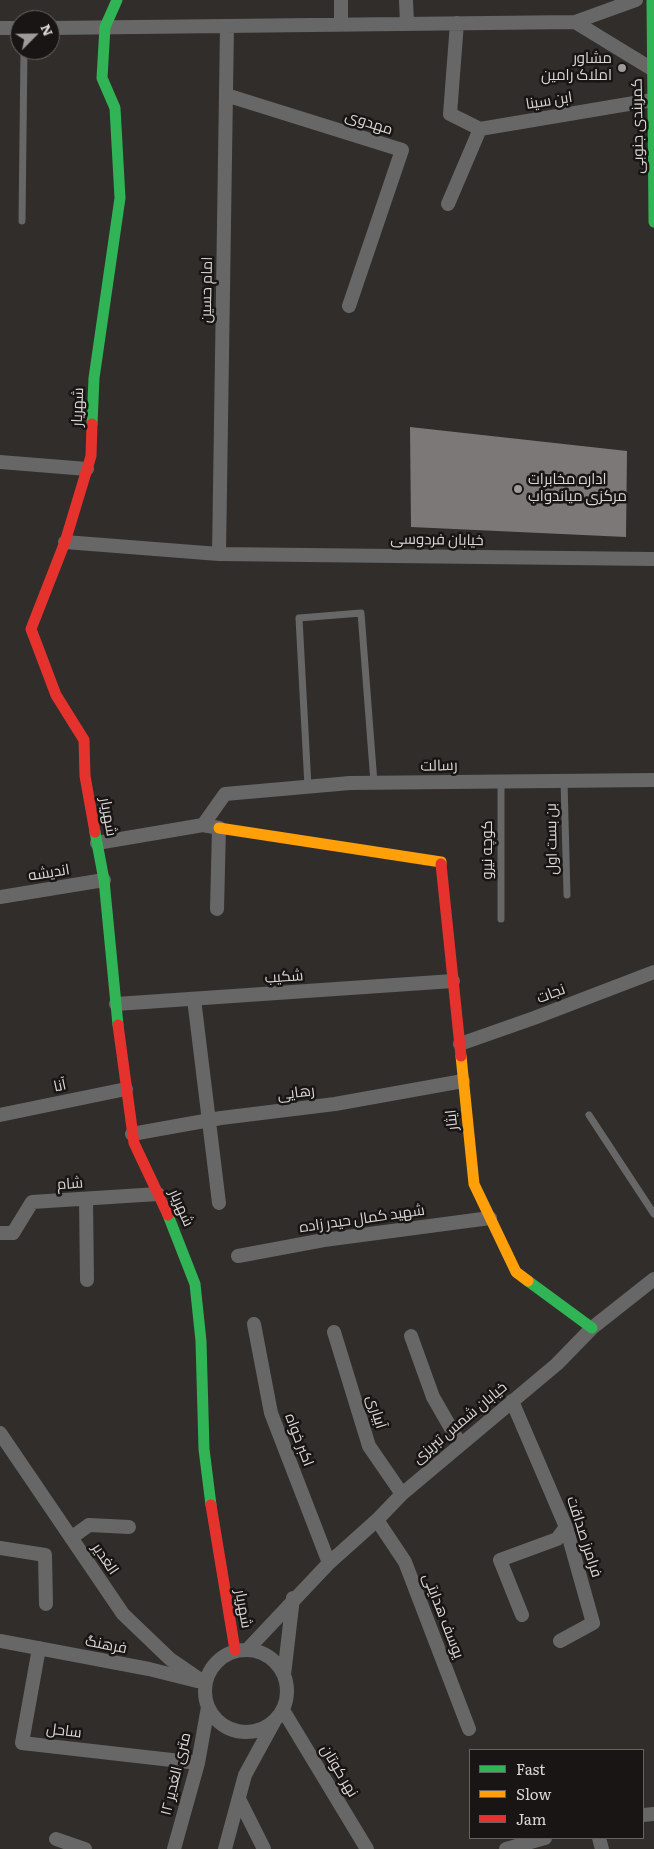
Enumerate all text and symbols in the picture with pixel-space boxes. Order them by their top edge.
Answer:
north arrow [10,10,60,60]
text: N [36,20,59,39]
place label: مشاور املاک رامین [541,50,612,85]
marker: مشاور املاک رامین [616,62,628,74]
street label: کمربندی جنوبی [628,78,648,174]
street label: ابن سینا [524,88,574,114]
street label: مهدوی [343,107,395,139]
street label: امام حسین [197,257,217,323]
street label: شهریار [68,387,88,427]
place label: اداره مخابرات مرکزی میاندواب [528,471,627,506]
marker: اداره مخابرات مرکزی میاندواب [512,483,524,495]
street label: خیابان فردوسی [390,530,484,550]
street label: رسالت [420,757,458,775]
street label: شهریار [96,796,120,838]
street label: بن بست اول [542,803,562,875]
street label: کوچه نیرو [479,820,497,880]
street label: اندیشه [27,861,71,885]
street label: شکیب [264,967,304,987]
street label: نجات [534,980,568,1008]
street label: آنا [52,1076,68,1096]
street label: رهایی [276,1082,316,1104]
street label: ایثار [442,1109,462,1131]
street label: شام [56,1174,84,1194]
street label: شهریار [165,1186,197,1230]
street label: شهید کمال حیدر زاده [298,1201,426,1237]
street label: خیابان شمس تبریزی [409,1378,511,1468]
street label: آبیاری [362,1393,390,1431]
street label: اکبر خواه [281,1411,317,1469]
street label: فرامرز صداقت [562,1494,606,1580]
street label: الغدیر [88,1540,122,1578]
street label: یوسف هدایتی [419,1571,467,1661]
street label: شهریار [231,1588,255,1630]
street label: فرهنگ [84,1632,128,1658]
street label: ساحل [45,1720,83,1742]
street label: ۱۲ متری الغدیر [157,1731,195,1817]
street label: نهر کوتان [316,1742,362,1800]
legend [469,1749,644,1839]
text: Fast [516,1757,545,1780]
text: Slow [516,1782,551,1805]
text: Jam [516,1807,546,1830]

